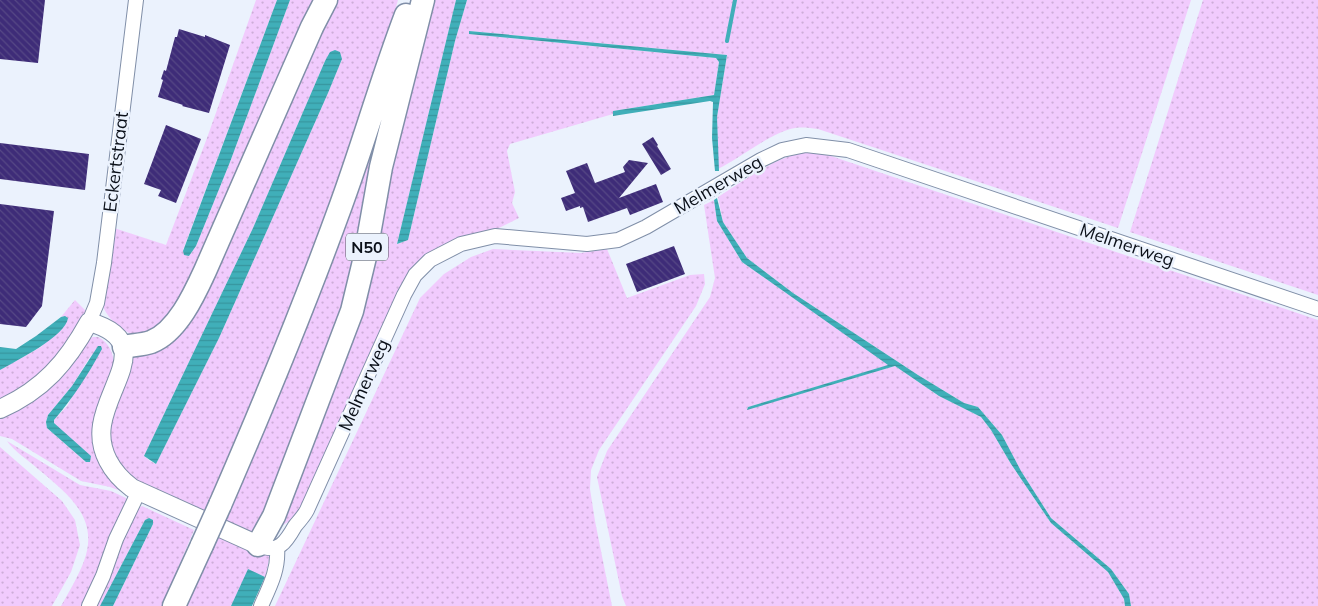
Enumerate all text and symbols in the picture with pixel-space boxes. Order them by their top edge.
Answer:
street label: Eckertstraat [98,110,133,213]
street label: Melmerweg [669,150,766,219]
street label: Melmerweg [1077,218,1177,271]
road number: N50 [346,233,388,260]
street label: Melmerweg [333,335,394,434]

